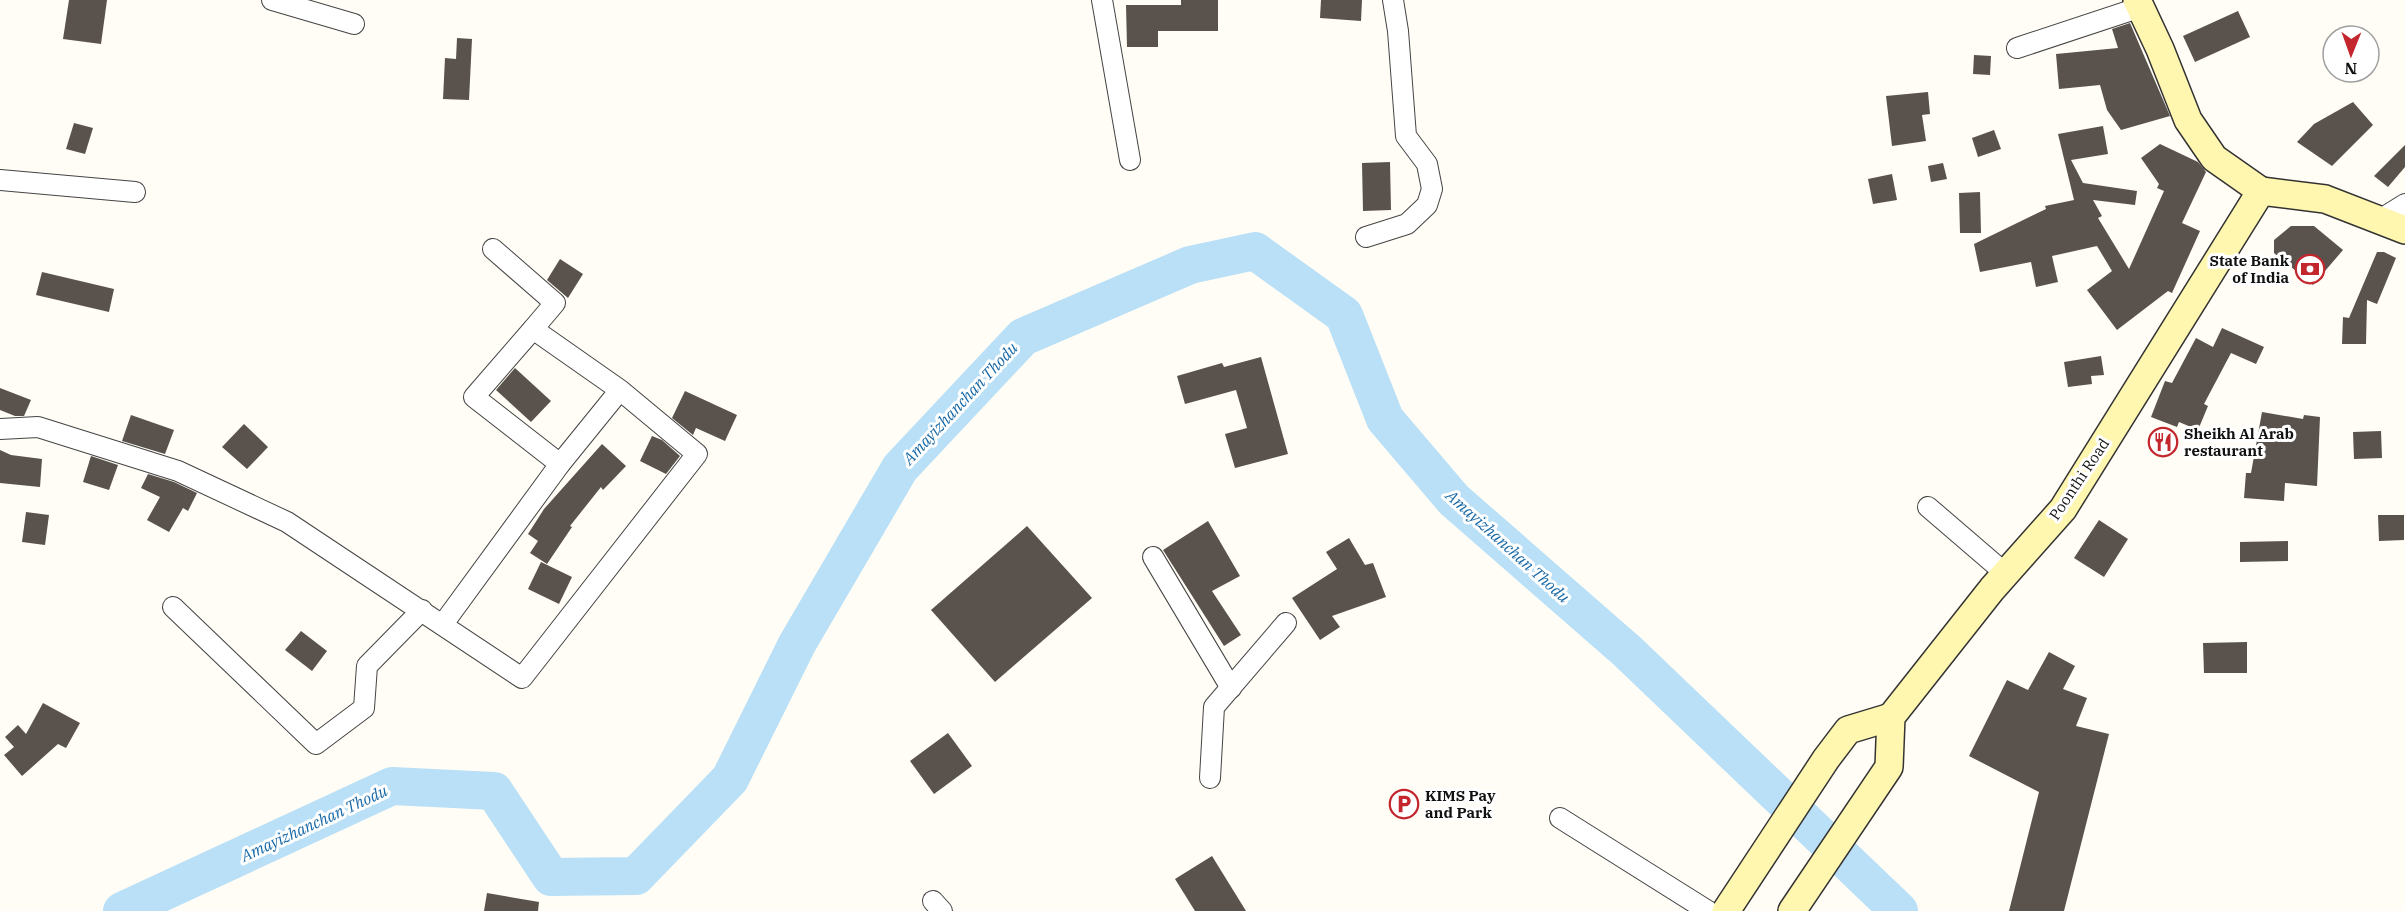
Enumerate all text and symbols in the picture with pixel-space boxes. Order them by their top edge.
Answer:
north arrow [2321,24,2381,84]
text: N [2344,59,2357,79]
place label: State Bank of India [2209,251,2290,287]
bank icon: State Bank of India [2294,253,2326,285]
water label: Amayizhanchan Thodu [898,338,1022,469]
place label: Sheikh Al Arab restaurant [2184,424,2294,460]
restaurant icon: Sheikh Al Arab restaurant [2147,426,2179,458]
street label: Poonthi Road [2045,435,2113,523]
water label: Amayizhanchan Thodu [1441,485,1574,607]
water label: Amayizhanchan Thodu [237,780,390,866]
place label: KIMS Pay and Park [1425,786,1496,822]
parking icon: KIMS Pay and Park [1388,788,1420,820]

